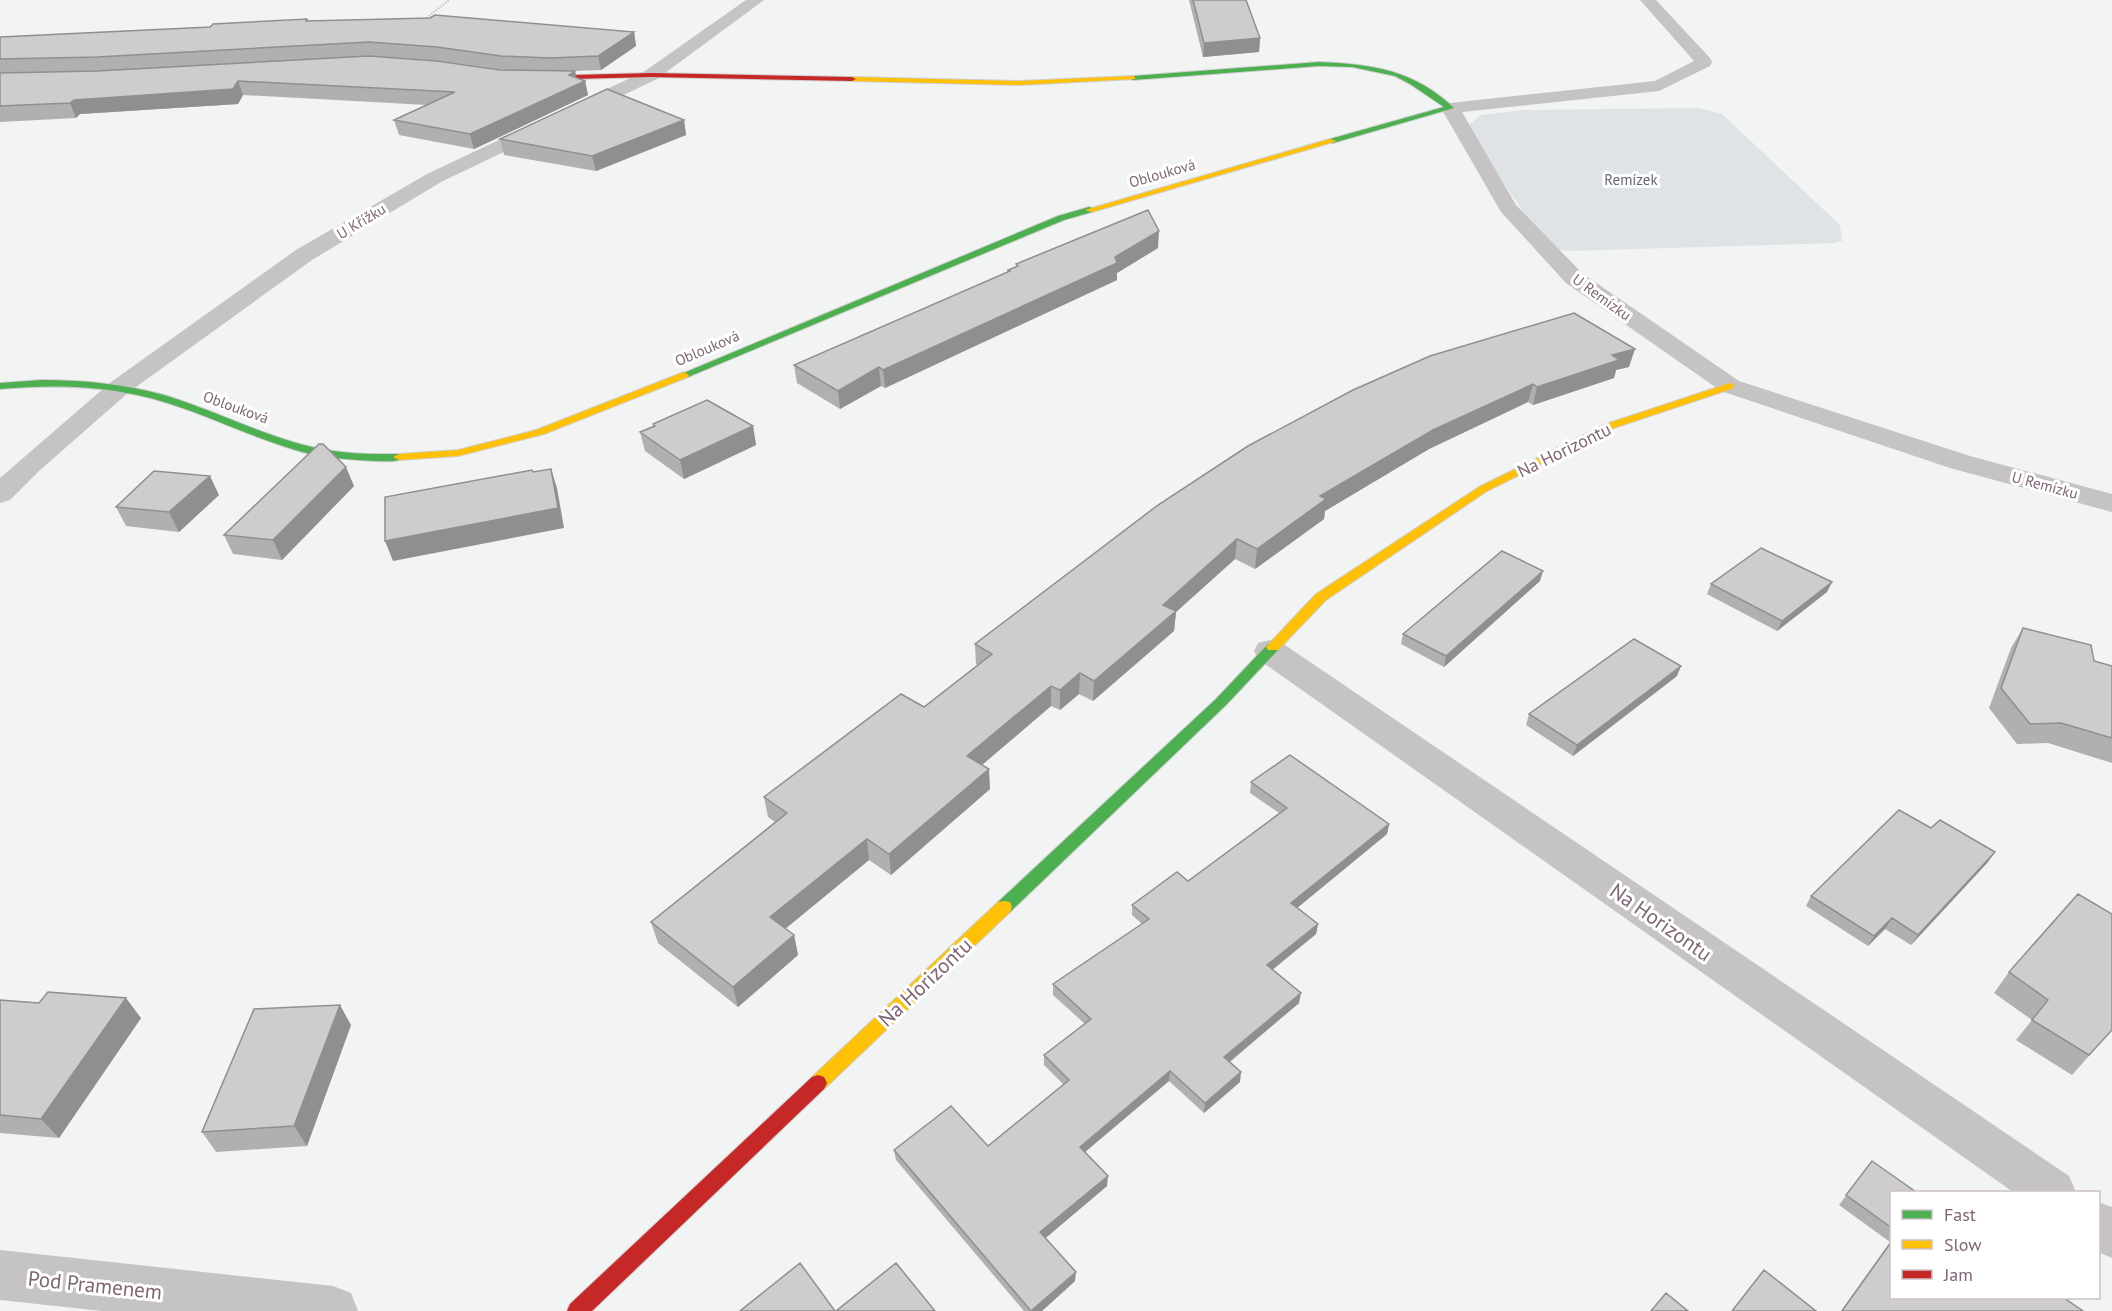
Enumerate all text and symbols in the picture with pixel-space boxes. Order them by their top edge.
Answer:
street label: Oblouková [1127,154,1197,192]
park label: Remízek [1604,170,1658,189]
street label: U Křížku [333,199,389,243]
street label: U Remízku [1569,269,1635,325]
street label: Oblouková [672,326,742,370]
street label: Oblouková [201,386,271,428]
street label: Na Horizontu [1513,417,1615,483]
street label: U Remízku [2010,467,2080,503]
street label: Na Horizontu [1605,877,1717,967]
street label: Na Horizontu [872,932,978,1032]
legend [1890,1191,2100,1299]
text: Fast [1944,1203,1976,1226]
text: Slow [1944,1233,1982,1256]
text: Jam [1943,1263,1973,1286]
street label: Pod Pramenem [27,1265,163,1305]

